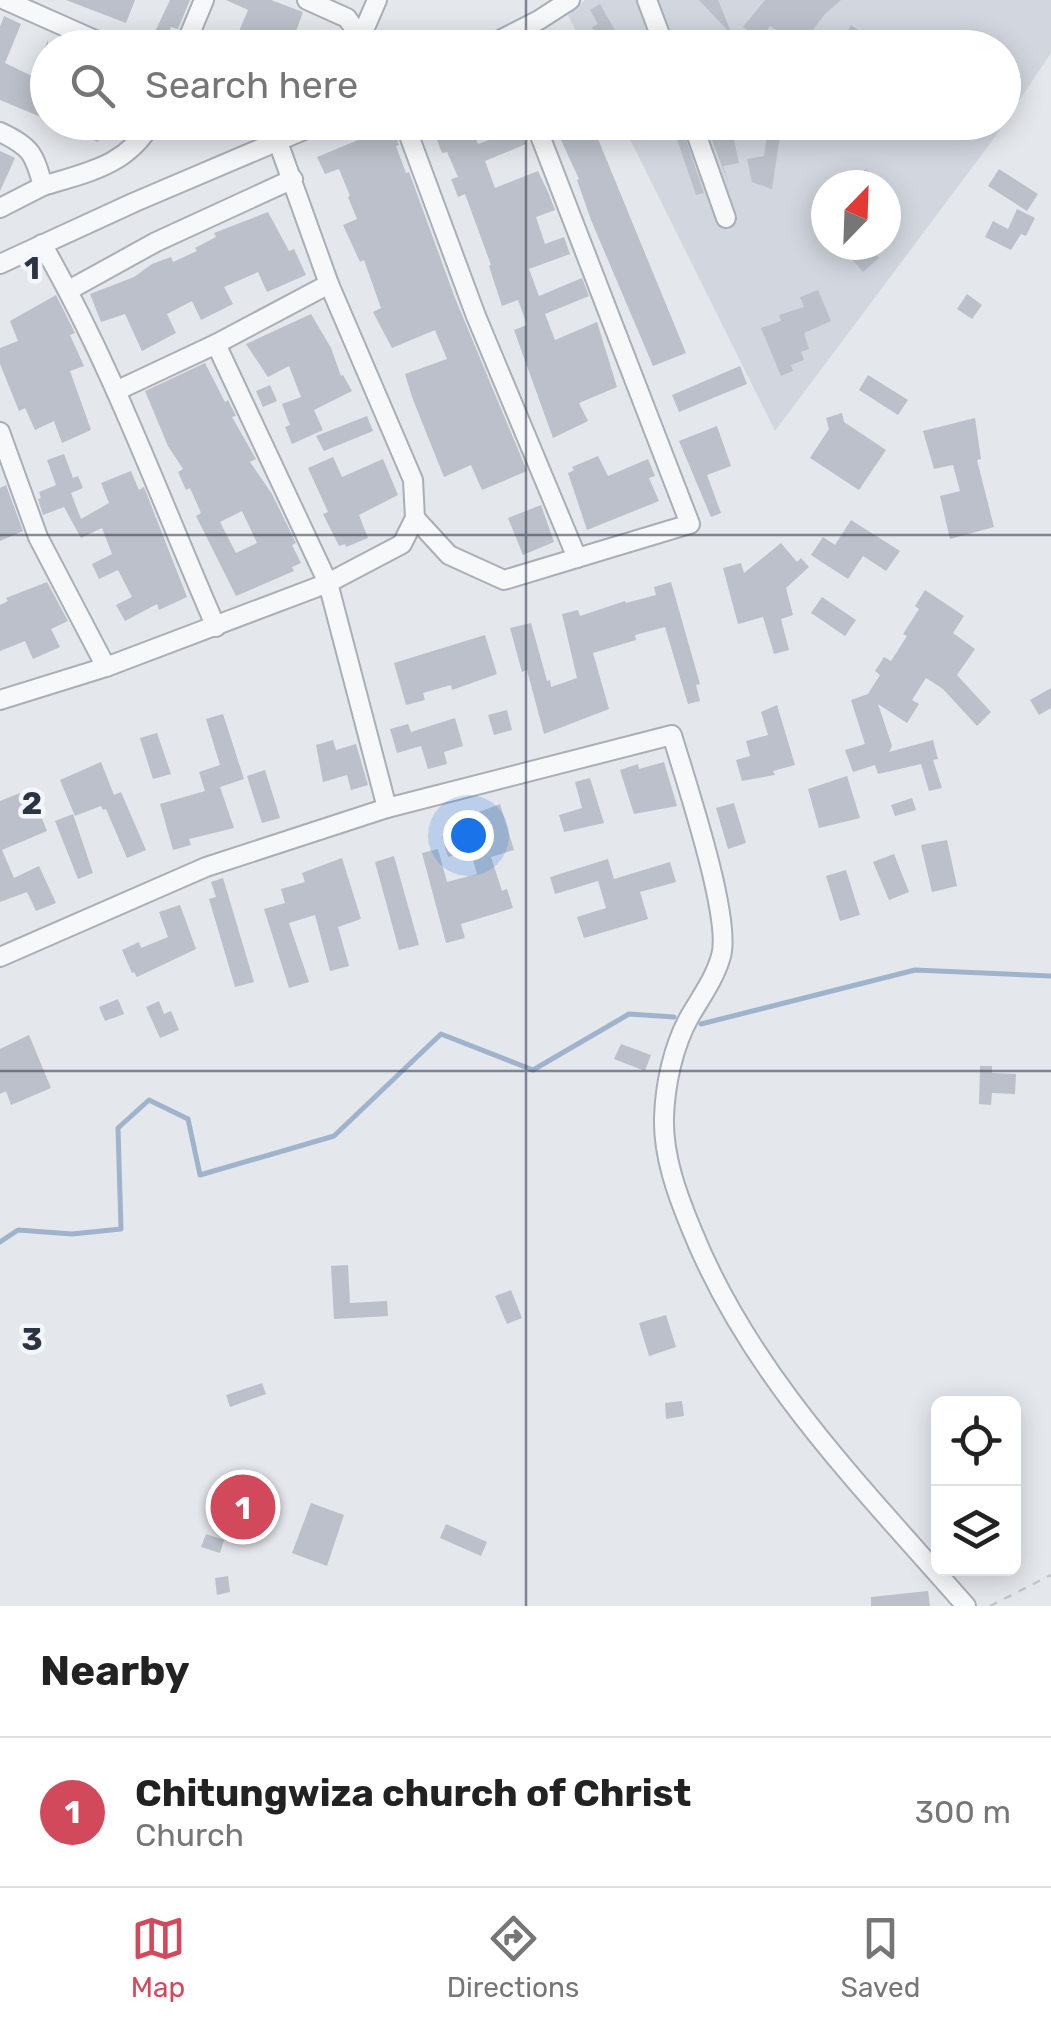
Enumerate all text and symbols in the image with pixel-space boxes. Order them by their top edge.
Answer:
search box [30,30,1021,140]
icon: search [65,58,120,113]
text: Search here [145,62,358,108]
north arrow [811,170,901,260]
text: 1 [24,249,40,287]
text: 2 [22,784,42,822]
your location [443,810,494,861]
text: 3 [21,1320,43,1358]
map controls [931,1396,1021,1576]
button: locate [931,1396,1021,1486]
pin: 1 [210,1470,276,1544]
button: layers [931,1486,1021,1576]
text: Nearby [40,1646,190,1696]
text: Chitungwiza church of Christ [135,1770,691,1816]
text: 1 [65,1793,80,1831]
text: 300 m [915,1793,1011,1831]
text: Church [135,1816,244,1854]
tab: Map [131,1911,186,2004]
tab: Directions [447,1911,579,2004]
tab: Saved [840,1911,920,2004]

